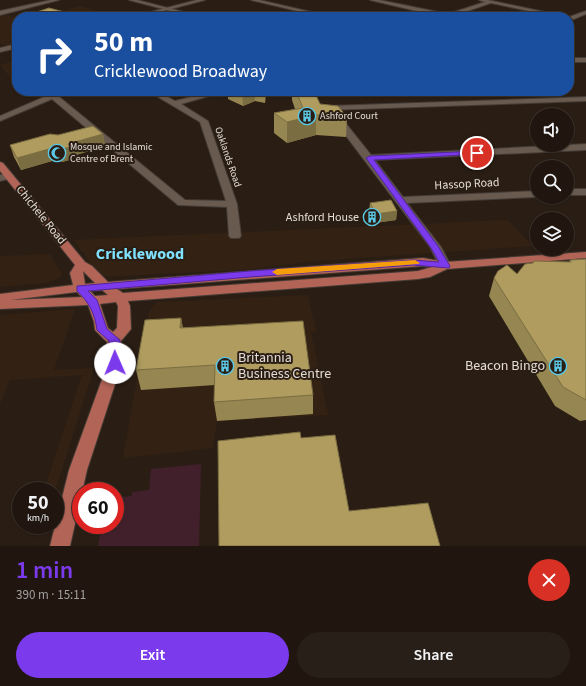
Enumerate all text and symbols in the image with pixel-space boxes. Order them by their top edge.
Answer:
text: 50 m [94,22,153,62]
icon: right [28,28,80,80]
text: Cricklewood Broadway [94,59,267,84]
building icon: Ashford Court [297,106,317,126]
map controls [530,108,574,256]
button: sound [530,108,574,152]
place label: Ashford Court [320,109,378,123]
street label: Oaklands Road [211,125,245,189]
pin [460,136,494,170]
place label: Mosque and Islamic Centre of Brent [70,140,153,166]
icon: arrive [466,142,488,164]
mosque icon: Mosque and Islamic Centre of Brent [47,143,67,163]
button: search [530,160,574,204]
street label: Hassop Road [434,174,500,194]
street label: Chichele Road [12,182,70,248]
building icon: Ashford House [362,207,382,227]
place label: Ashford House [286,209,359,226]
button: layers [530,212,574,256]
district label: Cricklewood [96,243,184,265]
position arrow [94,342,136,384]
place label: Britannia Business Centre [238,348,331,384]
building icon: Britannia Business Centre [215,356,235,376]
place label: Beacon Bingo [465,356,545,376]
building icon: Beacon Bingo [548,356,568,376]
speed limit sign: 60 [72,482,124,534]
text: 50 [27,489,49,517]
text: km/h [27,511,49,525]
text: 1 min [16,553,73,588]
button: close [528,559,570,601]
text: 390 m · 15:11 [16,586,86,604]
button: Exit [16,632,289,678]
button: Share [297,632,570,678]

